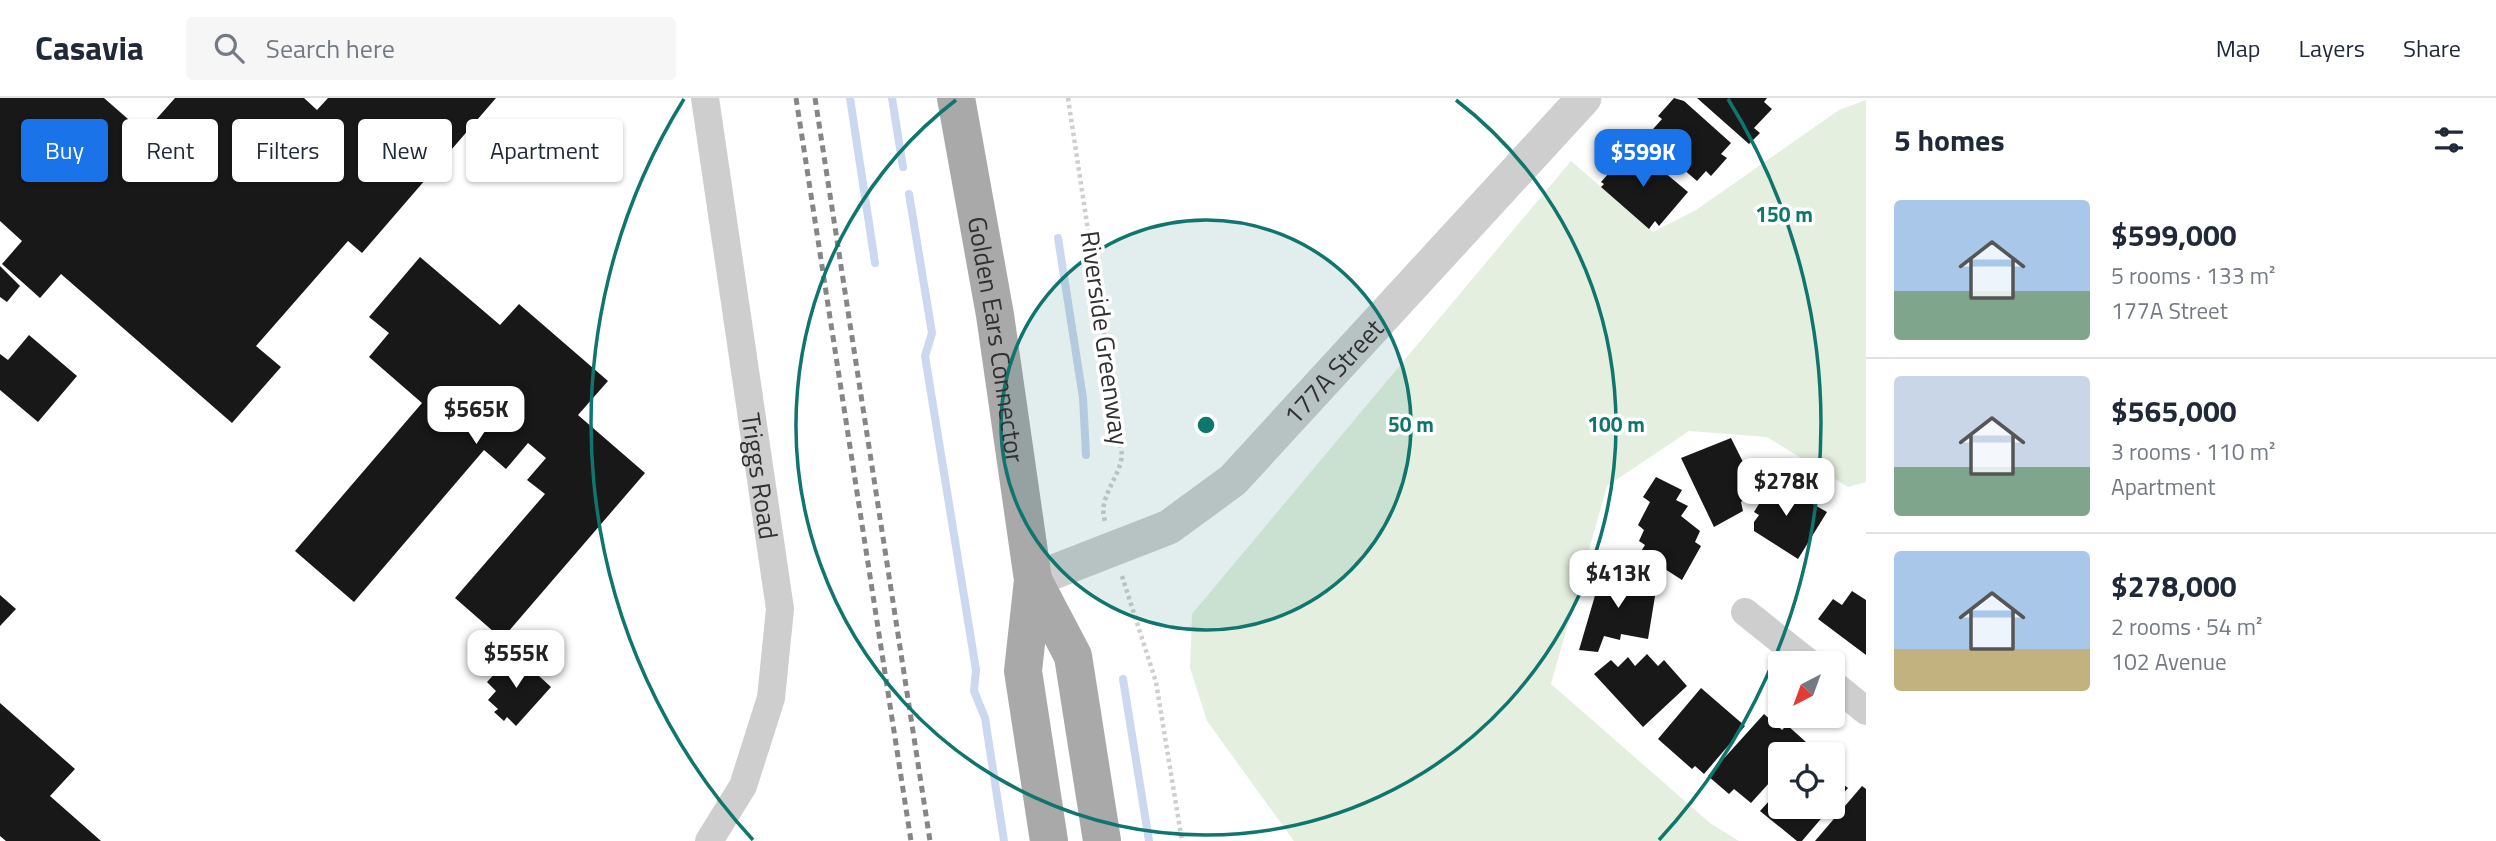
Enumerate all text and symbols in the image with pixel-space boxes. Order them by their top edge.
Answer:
search box [186,17,676,80]
text: Casavia [35,23,144,73]
icon: search [210,29,248,67]
text: Search here [266,29,395,68]
text: Map [2216,30,2261,66]
text: Layers [2299,30,2365,66]
text: Share [2403,30,2461,66]
text: 5 homes [1894,117,2005,163]
chip: Buy [21,119,108,182]
chip: Rent [122,119,218,182]
chip: Filters [232,119,344,182]
chip: New [358,119,452,182]
chip: Apartment [466,119,623,182]
icon: filters [2430,121,2468,159]
pin: $599K [1594,130,1692,189]
text: $599K [1610,134,1676,169]
text: 150 m [1755,198,1813,230]
text: $599,000 [2111,212,2237,258]
street label: Golden Ears Connector [958,213,1035,465]
street label: Riverside Greenway [1071,228,1139,448]
icon: home [1950,228,2034,312]
text: 5 rooms · 133 m² [2111,258,2275,293]
text: 177A Street [2111,293,2228,328]
street label: 177A Street [1274,309,1392,433]
pin: $565K [427,386,525,446]
text: $565,000 [2111,388,2237,434]
text: $565K [443,391,509,426]
icon: home [1950,404,2034,488]
text: 50 m [1388,408,1434,440]
text: 100 m [1587,408,1645,440]
street label: Triggs Road [732,410,789,542]
centre of rings [1194,413,1218,437]
text: 3 rooms · 110 m² [2111,434,2275,469]
pin: $278K [1737,458,1835,518]
text: $278K [1753,463,1819,498]
text: Apartment [2111,469,2216,504]
pin: $413K [1569,550,1667,610]
text: $413K [1585,555,1651,590]
text: $278,000 [2111,563,2237,609]
icon: home [1950,579,2034,663]
text: 2 rooms · 54 m² [2111,609,2262,644]
pin: $555K [467,630,565,690]
text: $555K [483,635,549,670]
text: 102 Avenue [2111,644,2227,679]
north arrow [1768,651,1844,728]
map controls [1768,651,1845,819]
button: locate [1768,742,1845,819]

